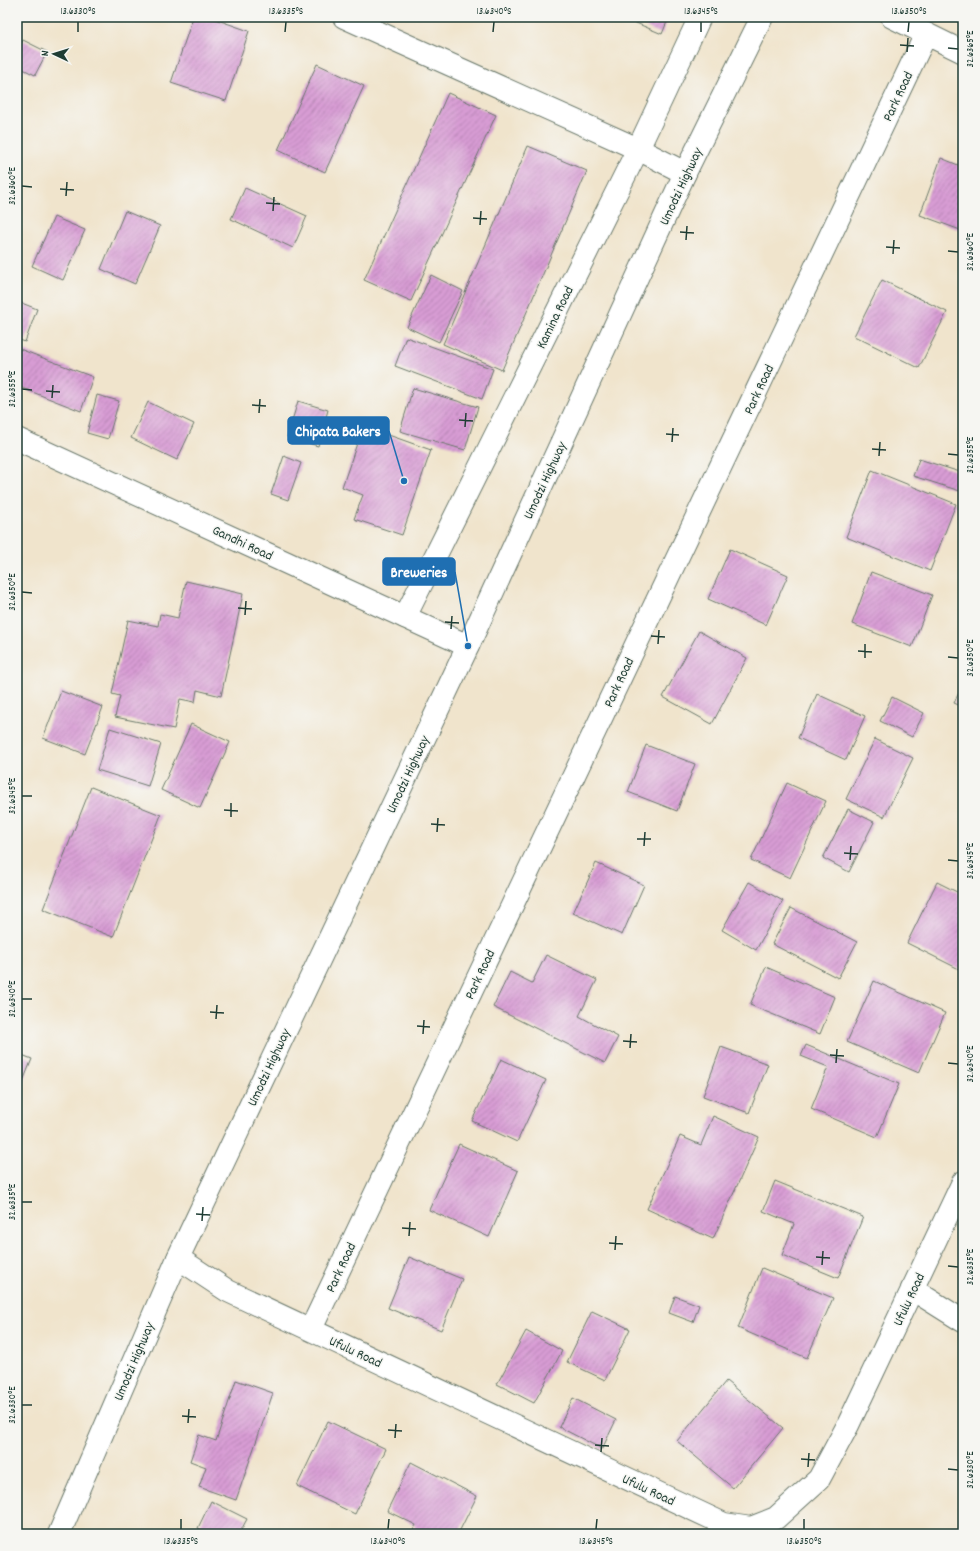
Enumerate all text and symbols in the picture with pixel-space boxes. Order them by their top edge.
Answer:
text: 13.6330°S [60,5,96,19]
text: 13.6335°S [269,5,303,19]
text: 13.6340°S [477,5,511,19]
text: 13.6345°S [684,5,718,19]
text: 13.6350°S [891,5,927,19]
text: 32.6365°E [964,30,978,68]
north arrow [34,34,74,74]
text: N [38,50,54,57]
street label: Park Road [878,68,919,125]
street label: Umodzi Highway [655,144,709,229]
text: 32.6360°E [6,167,20,205]
text: 32.6360°E [964,233,978,271]
street label: Kamina Road [532,283,580,353]
street label: Park Road [739,361,780,418]
text: 32.6355°E [6,370,20,407]
callout: Chipata Bakers [288,417,389,444]
text: Chipata Bakers [295,422,381,444]
text: 32.6355°E [964,436,978,473]
street label: Umodzi Highway [519,438,573,523]
street label: Gandhi Road [208,521,276,567]
callout: Breweries [383,558,455,585]
text: Breweries [391,563,447,585]
text: 32.6350°E [6,573,20,611]
text: 32.6350°E [964,639,978,677]
street label: Park Road [599,654,640,711]
street label: Umodzi Highway [382,732,436,817]
text: 32.6345°E [6,777,20,814]
text: 32.6345°E [964,842,978,879]
street label: Park Road [460,946,501,1003]
text: 32.6340°E [6,980,20,1018]
street label: Umodzi Highway [243,1025,297,1110]
text: 32.6340°E [964,1045,978,1083]
text: 32.6335°E [6,1183,20,1220]
street label: Park Road [321,1239,362,1296]
text: 32.6335°E [964,1248,978,1285]
street label: Ufulu Road [889,1270,931,1330]
street label: Umodzi Highway [109,1319,161,1404]
street label: Ufulu Road [325,1332,385,1374]
text: 32.6330°E [6,1386,20,1424]
text: 32.6330°E [964,1451,978,1489]
street label: Ufulu Road [618,1470,678,1512]
text: 13.6335°S [164,1535,198,1549]
text: 13.6340°S [371,1535,405,1549]
text: 13.6345°S [579,1535,613,1549]
text: 13.6350°S [786,1535,822,1549]

